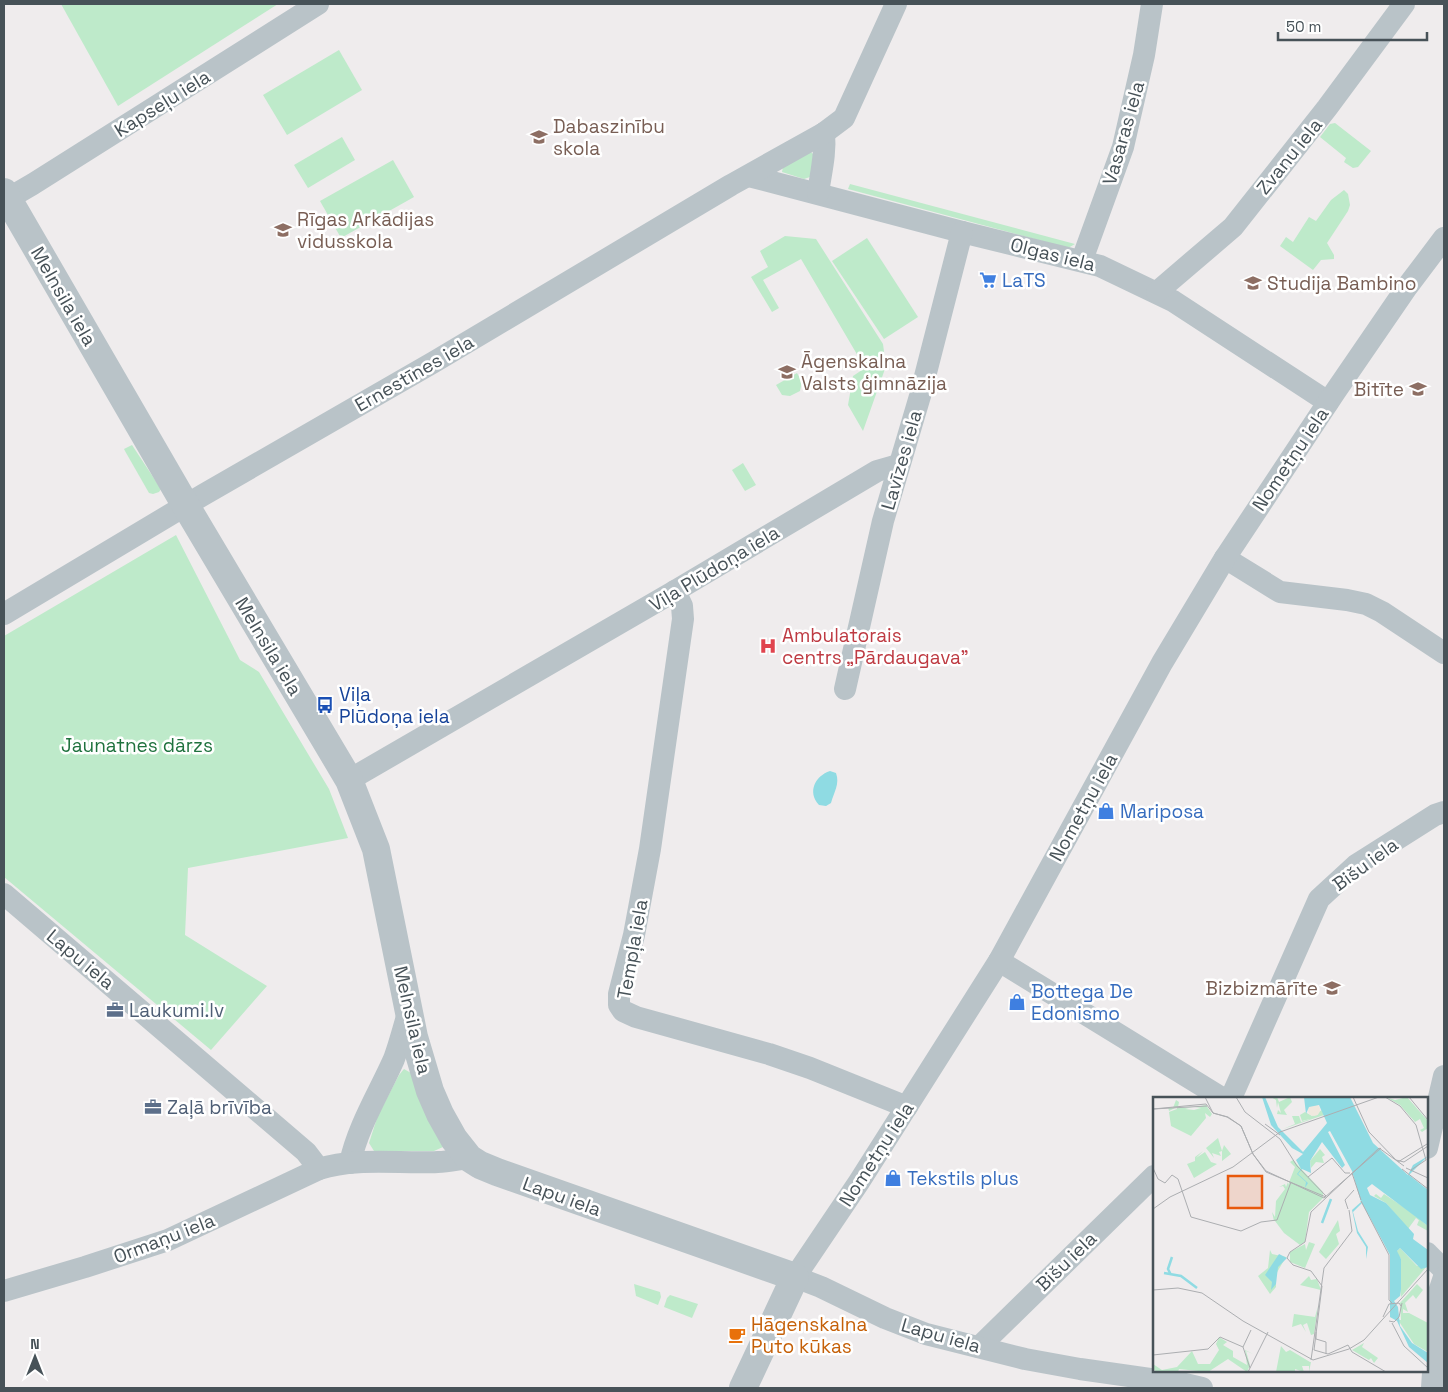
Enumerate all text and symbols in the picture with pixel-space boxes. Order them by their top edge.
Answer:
scale bar [1278,10,1427,42]
text: 50 m [1286,17,1321,36]
street label: Kapseļu iela [110,64,215,143]
street label: Vasaras iela [1097,78,1150,188]
street label: Zvanu iela [1251,113,1328,200]
place label: Dabaszinību skola [553,114,665,161]
school or university icon: Dabaszinību skola [529,127,549,147]
place label: Rīgas Arkādijas vidusskola [297,207,434,254]
school or university icon: Rīgas Arkādijas vidusskola [273,220,293,240]
street label: Olgas iela [1008,232,1098,277]
street label: Melnsila iela [25,242,102,350]
place label: LaTS [1002,268,1046,293]
supermarket icon: LaTS [978,270,998,290]
place label: Studija Bambino [1267,271,1417,296]
school or university icon: Studija Bambino [1243,273,1263,293]
street label: Ernestīnes iela [350,329,478,418]
place label: Āgenskalna Valsts ģimnāzija [801,349,947,396]
school or university icon: Āgenskalna Valsts ģimnāzija [777,362,797,382]
place label: Bitīte [1354,377,1404,402]
school or university icon: Bitīte [1408,379,1428,399]
street label: Nometņu iela [1247,403,1334,516]
street label: Lavīzes iela [875,407,928,513]
street label: Viļa Plūdoņa iela [645,520,784,617]
street label: Melnsila iela [229,592,308,700]
place label: Ambulatorais centrs „Pārdaugava” [782,623,969,670]
hospital icon: Ambulatorais centrs „Pārdaugava” [758,636,778,656]
place label: Viļa Plūdoņa iela [339,682,450,729]
bus stop icon: Viļa Plūdoņa iela [315,695,335,715]
park label: Jaunatnes dārzs [61,733,213,758]
street label: Nometņu iela [1043,749,1123,866]
place label: Mariposa [1120,799,1204,824]
shop icon: Mariposa [1096,801,1116,821]
street label: Bišu iela [1328,832,1403,897]
street label: Tempļa iela [611,897,654,1001]
street label: Lapu iela [41,924,120,995]
street label: Melnsila iela [388,963,437,1077]
place label: Bizbizmārīte [1205,976,1318,1001]
school or university icon: Bizbizmārīte [1322,978,1342,998]
place label: Bottega De Edonismo [1031,979,1133,1026]
shop icon: Bottega De Edonismo [1007,992,1027,1012]
place label: Laukumi.lv [129,998,224,1023]
office icon: Laukumi.lv [105,1000,125,1020]
place label: Zaļā brīvība [167,1095,272,1120]
office icon: Zaļā brīvība [143,1097,163,1117]
street label: Nometņu iela [833,1097,920,1211]
inset map [1153,1097,1428,1372]
place label: Tekstils plus [907,1166,1019,1191]
shop icon: Tekstils plus [883,1168,903,1188]
street label: Lapu iela [519,1171,604,1222]
street label: Ormaņu iela [110,1208,218,1269]
street label: Bišu iela [1031,1226,1102,1296]
place label: Hāgenskalna Puto kūkas [751,1312,867,1359]
street label: Lapu iela [898,1312,984,1359]
cafe icon: Hāgenskalna Puto kūkas [727,1325,747,1345]
north arrow [10,1332,60,1382]
text: N [30,1335,40,1353]

